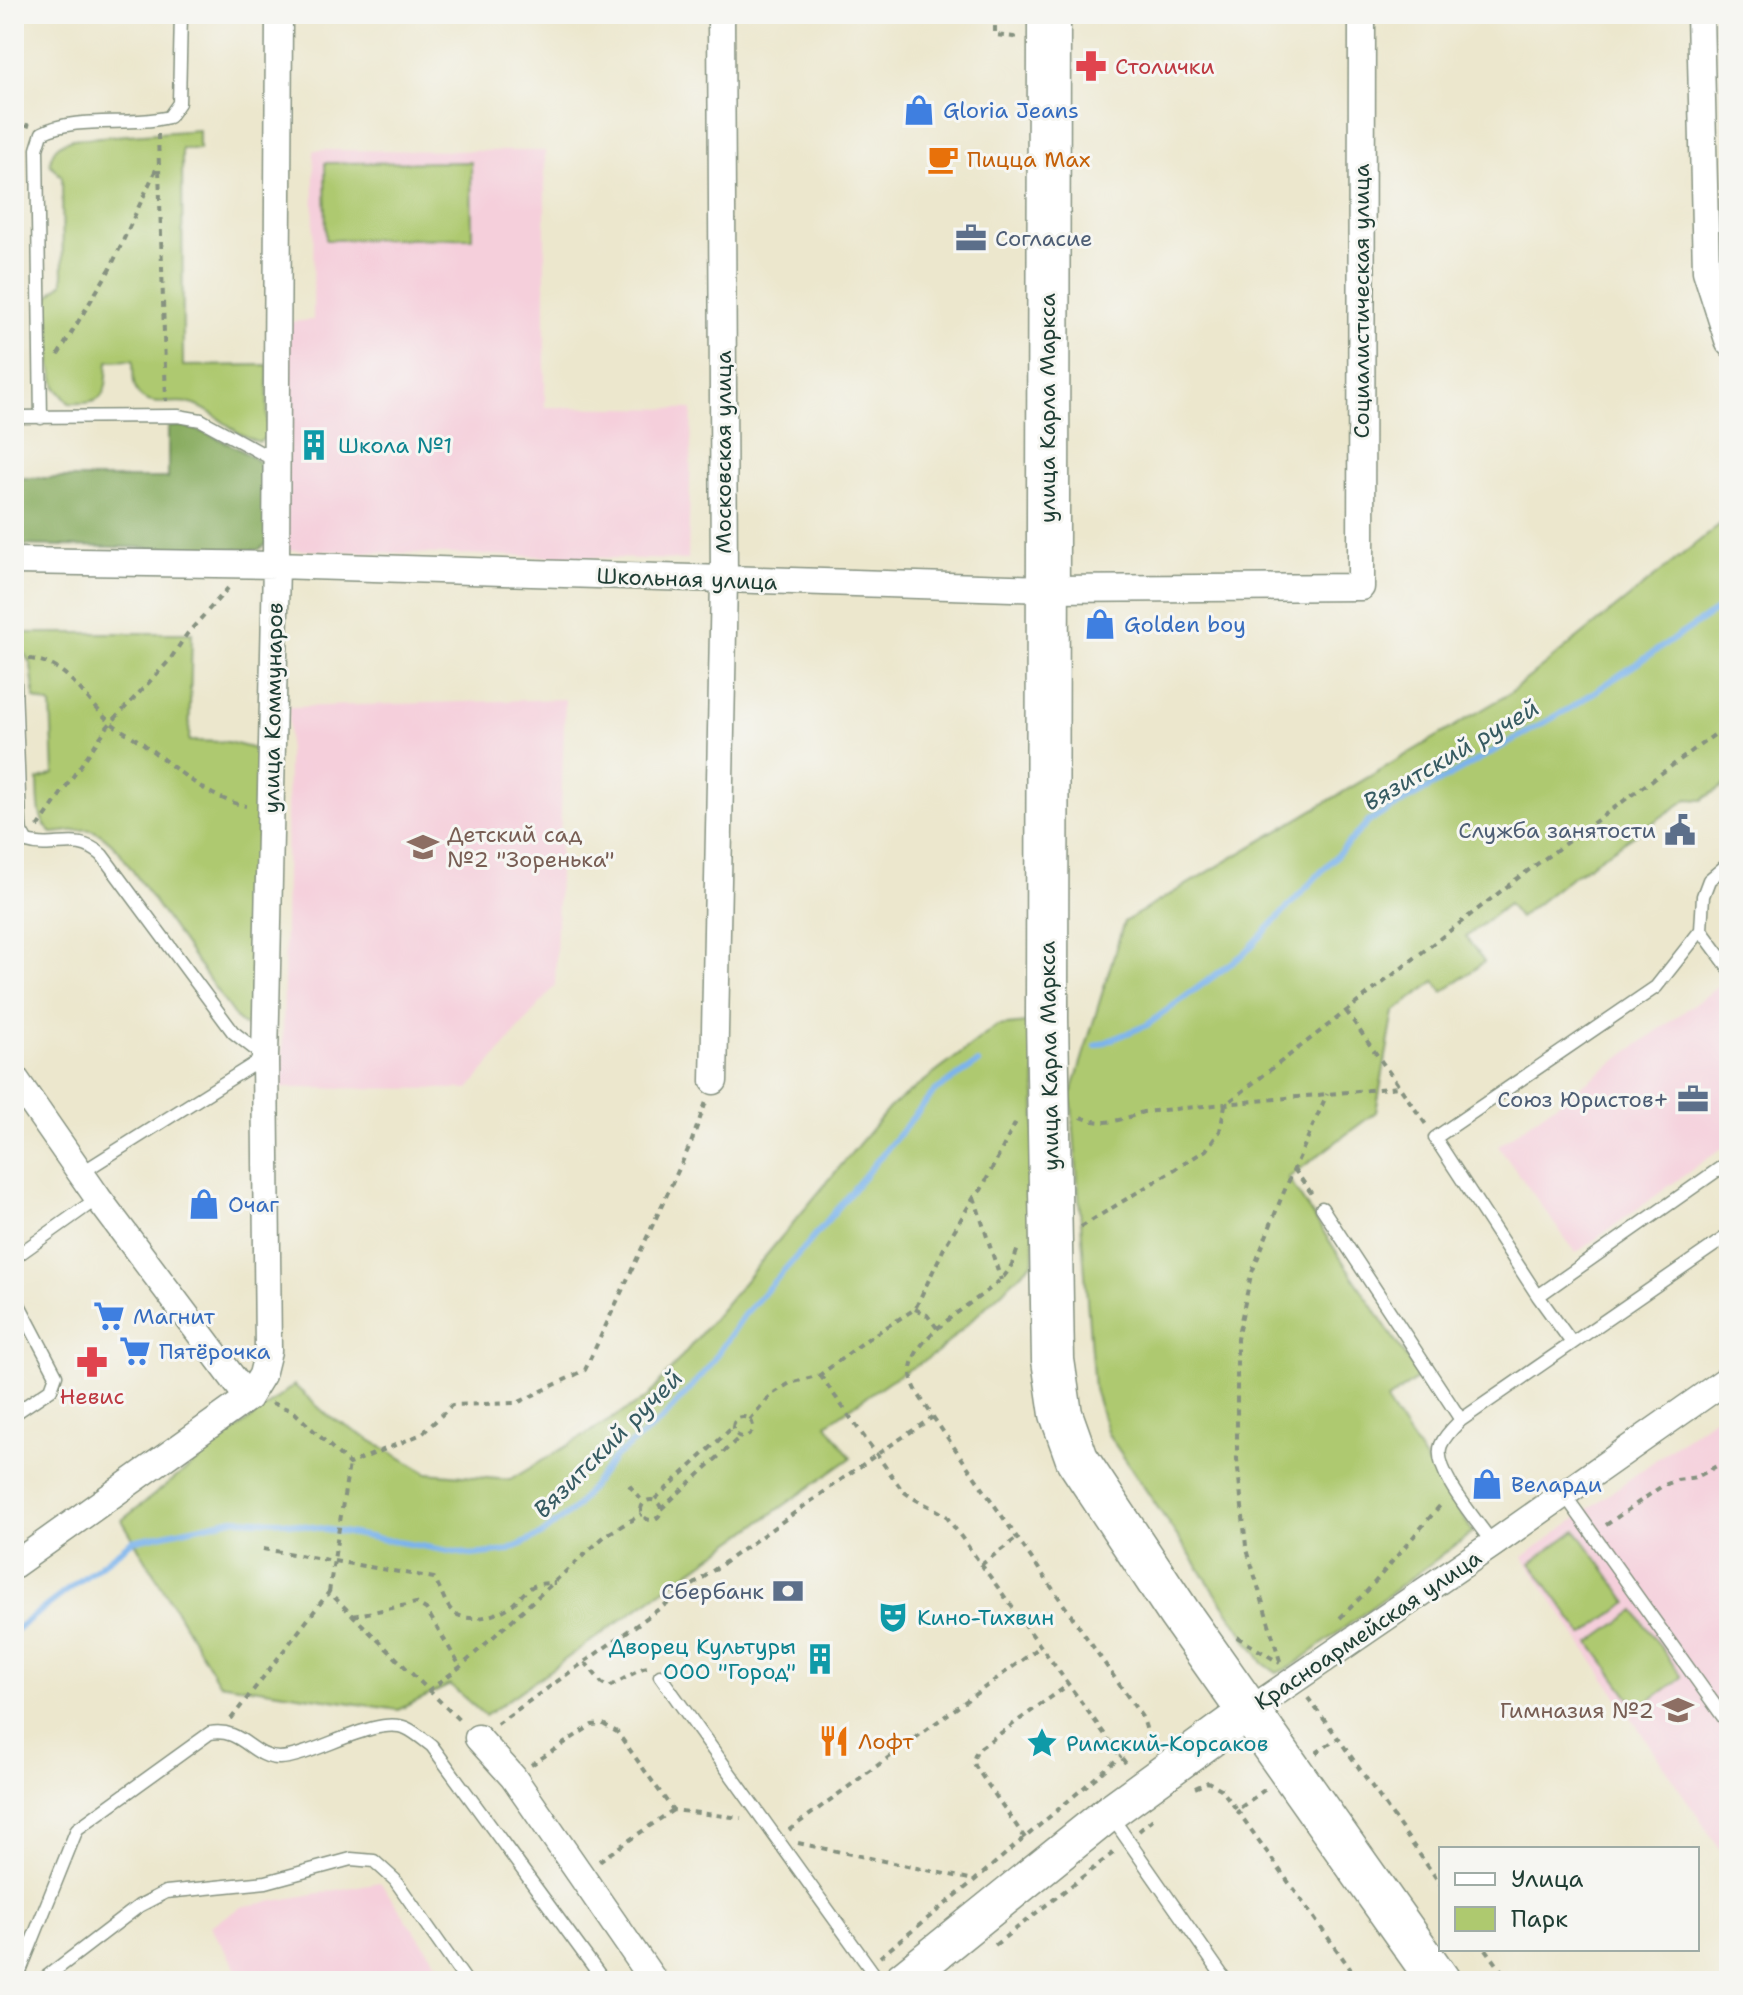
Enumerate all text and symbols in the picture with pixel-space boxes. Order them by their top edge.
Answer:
pharmacy icon: Столички [1074,49,1108,83]
place label: Столички [1115,52,1215,81]
shop icon: Gloria Jeans [902,93,936,127]
place label: Gloria Jeans [943,96,1079,125]
cafe icon: Пицца Max [926,142,960,176]
place label: Пицца Max [967,145,1091,174]
street label: Социалистическая улица [1347,163,1376,438]
office icon: Согласие [954,221,988,255]
place label: Согласие [995,224,1093,253]
street label: улица Карла Маркса [1033,293,1062,523]
street label: Московская улица [709,350,738,554]
building icon: Школа №1 [297,428,331,462]
place label: Школа №1 [338,431,453,460]
street label: Школьная улица [596,561,778,597]
street label: улица Коммунаров [257,602,289,814]
shop icon: Golden boy [1083,607,1117,641]
place label: Golden boy [1124,610,1246,639]
water label: Вязитский ручей [1357,692,1545,818]
public building icon: Служба занятости [1663,813,1697,847]
place label: Служба занятости [1458,816,1656,845]
place label: Детский сад №2 "Зоренька" [447,820,614,874]
school or university icon: Детский сад №2 "Зоренька" [406,830,440,864]
street label: улица Карла Маркса [1032,940,1066,1171]
office icon: Союз Юристов+ [1676,1082,1710,1116]
place label: Союз Юристов+ [1497,1085,1669,1114]
shop icon: Очаг [187,1187,221,1221]
place label: Очаг [228,1190,279,1219]
supermarket icon: Магнит [92,1299,126,1333]
place label: Магнит [133,1302,216,1331]
supermarket icon: Пятёрочка [118,1334,152,1368]
place label: Пятёрочка [159,1337,271,1366]
pharmacy icon: Невис [75,1345,109,1379]
water label: Вязитский ручей [527,1363,689,1525]
place label: Невис [59,1382,125,1411]
shop icon: Веларди [1470,1467,1504,1501]
place label: Веларди [1511,1470,1602,1499]
street label: Красноармейская улица [1249,1543,1487,1717]
bank icon: Сбербанк [771,1574,805,1608]
place label: Сбербанк [661,1577,764,1606]
theatre icon: Кино-Тихвин [876,1600,910,1634]
place label: Кино-Тихвин [917,1603,1054,1632]
place label: Дворец Культуры ООО "Город" [609,1632,796,1686]
building icon: Дворец Культуры ООО "Город" [803,1642,837,1676]
school or university icon: Гимназия №2 [1661,1693,1695,1727]
place label: Гимназия №2 [1500,1696,1654,1725]
restaurant icon: Лофт [817,1724,851,1758]
place icon: Римский-Корсаков [1025,1726,1059,1760]
place label: Лофт [858,1727,915,1756]
place label: Римский-Корсаков [1066,1729,1268,1758]
legend [1439,1847,1699,1951]
text: Улица [1511,1863,1584,1895]
text: Парк [1511,1903,1568,1935]

